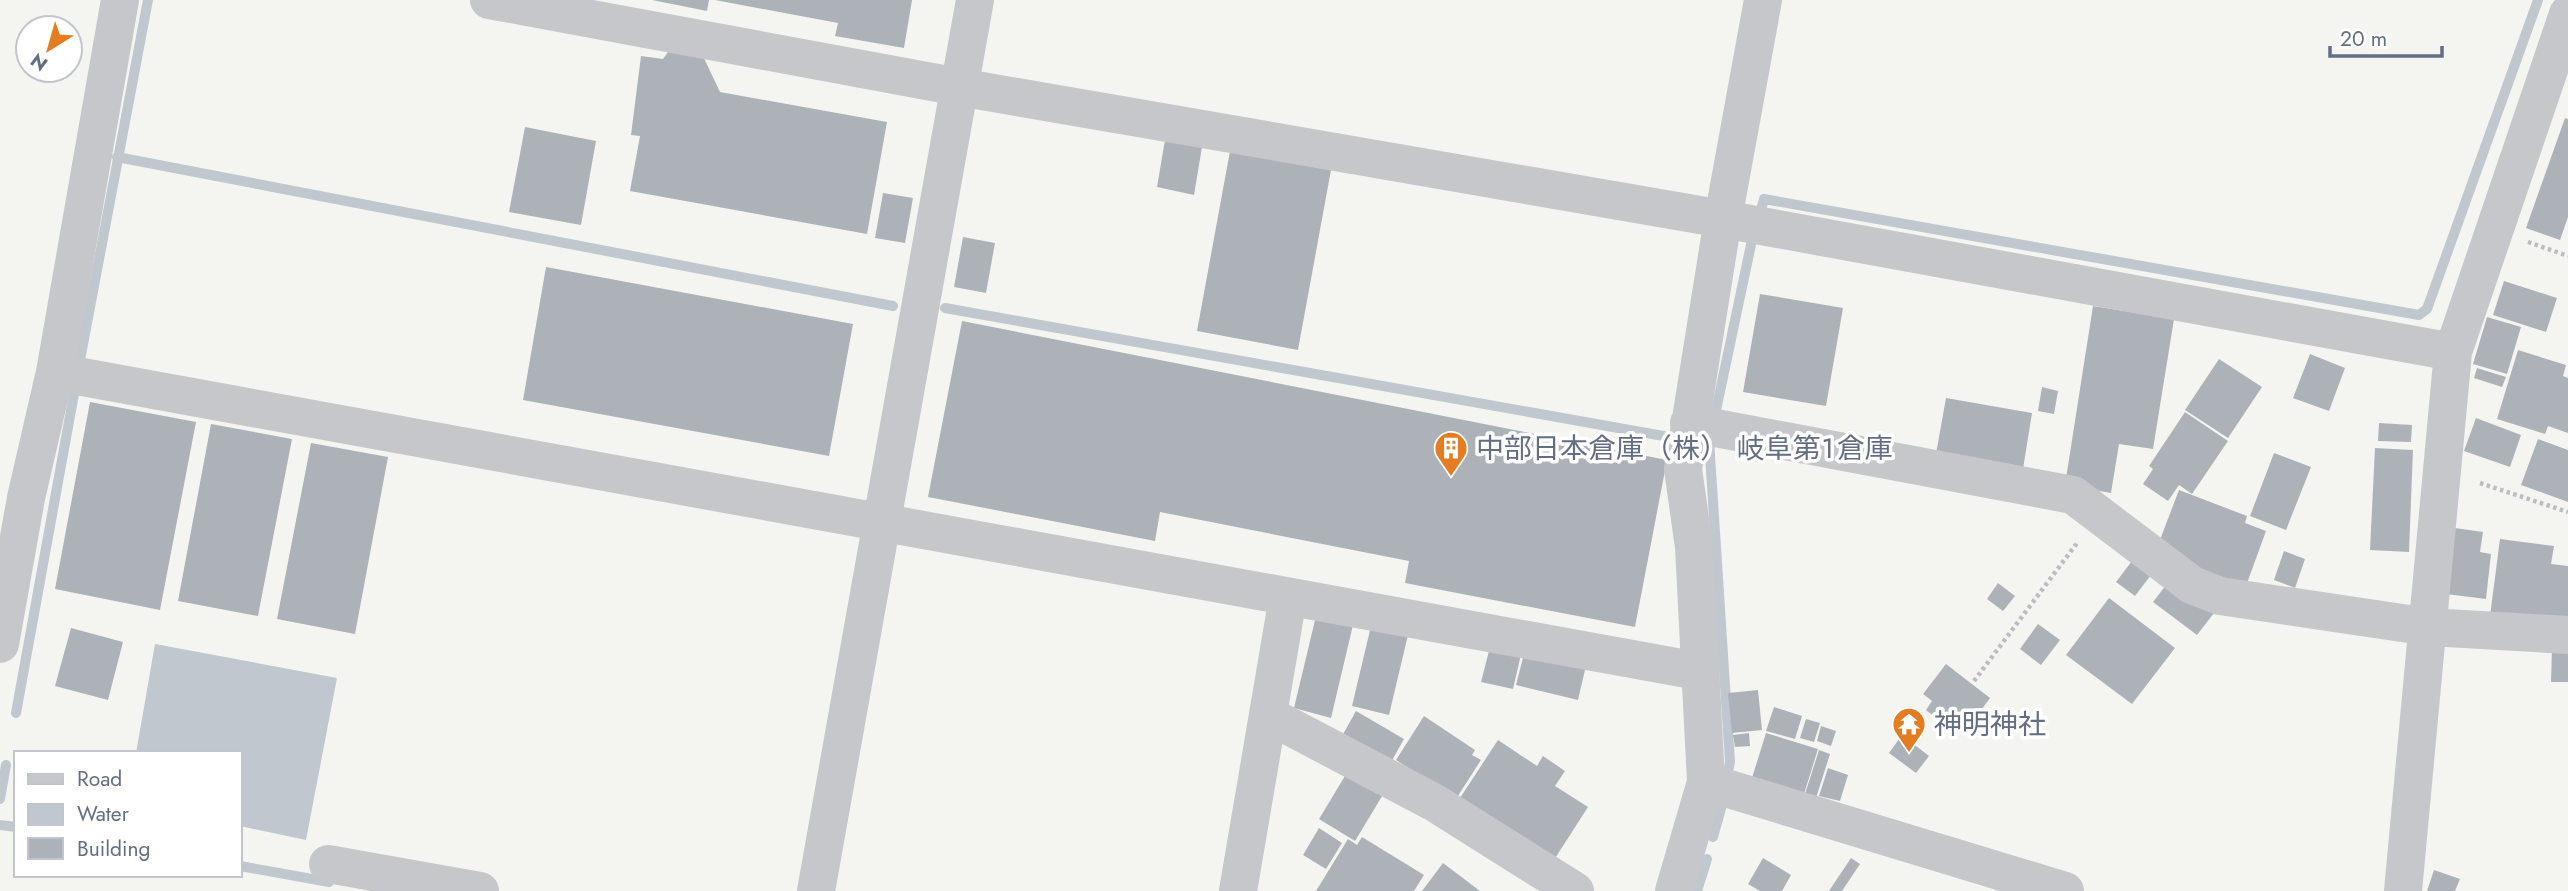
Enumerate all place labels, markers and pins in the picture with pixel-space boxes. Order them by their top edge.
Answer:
place label: 中部日本倉庫（株） 岐阜第１倉庫 [1476,428,1893,469]
building icon: 中部日本倉庫（株） 岐阜第１倉庫 [1432,429,1470,478]
place label: 神明神社 [1934,704,2046,745]
temple icon: 神明神社 [1890,705,1928,754]

